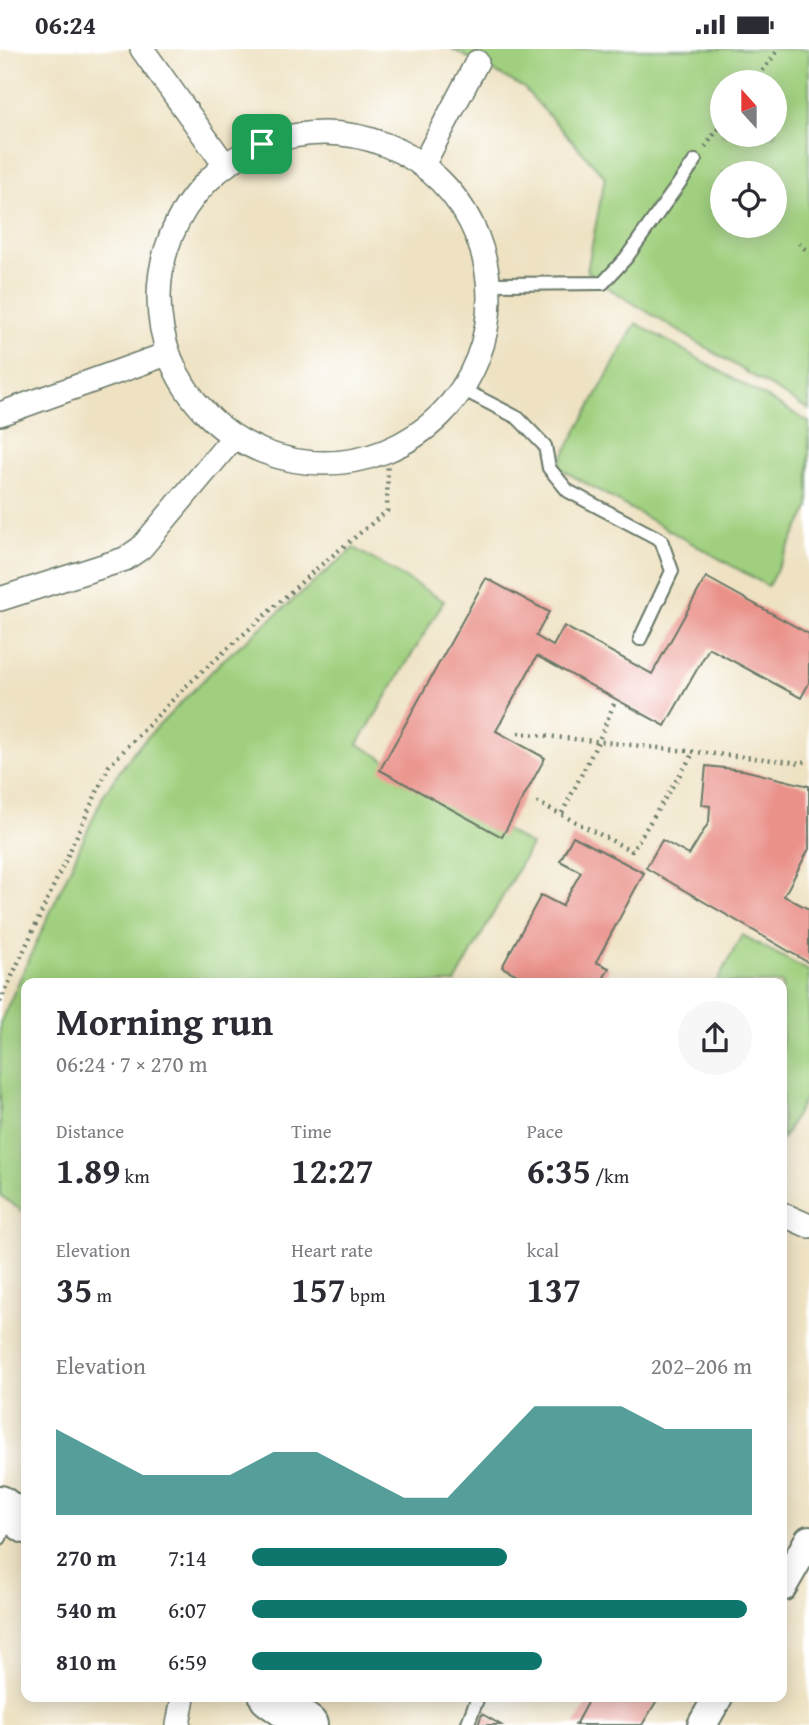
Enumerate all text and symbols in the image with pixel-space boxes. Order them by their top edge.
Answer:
text: 06:24 [35,5,96,44]
north arrow [710,70,788,147]
map controls [710,70,787,238]
pin [232,114,292,174]
icon: arrive [243,125,281,163]
button: locate [710,161,787,238]
text: Morning run [56,993,273,1049]
button: share [678,1001,752,1075]
text: 06:24 · 7 × 270 m [56,1047,208,1080]
text: Distance [56,1117,124,1145]
text: Time [291,1117,332,1145]
text: Pace [527,1117,563,1145]
text: 1.89 [56,1145,120,1196]
text: 12:27 [291,1145,374,1196]
text: 6:35 [527,1145,591,1196]
text: km [120,1162,150,1190]
text: /km [591,1162,629,1190]
text: Elevation [56,1236,130,1264]
text: Heart rate [291,1236,373,1264]
text: kcal [527,1236,559,1264]
text: 35 [56,1264,92,1315]
text: 157 [291,1264,346,1315]
text: 137 [527,1264,581,1315]
text: m [92,1281,112,1309]
text: bpm [346,1281,386,1309]
text: Elevation [56,1349,146,1382]
text: 202–206 m [651,1349,752,1382]
text: 270 m [56,1541,117,1574]
text: 7:14 [168,1541,207,1574]
text: 540 m [56,1593,117,1626]
text: 6:07 [168,1593,207,1626]
text: 810 m [56,1645,117,1678]
text: 6:59 [168,1645,207,1678]

